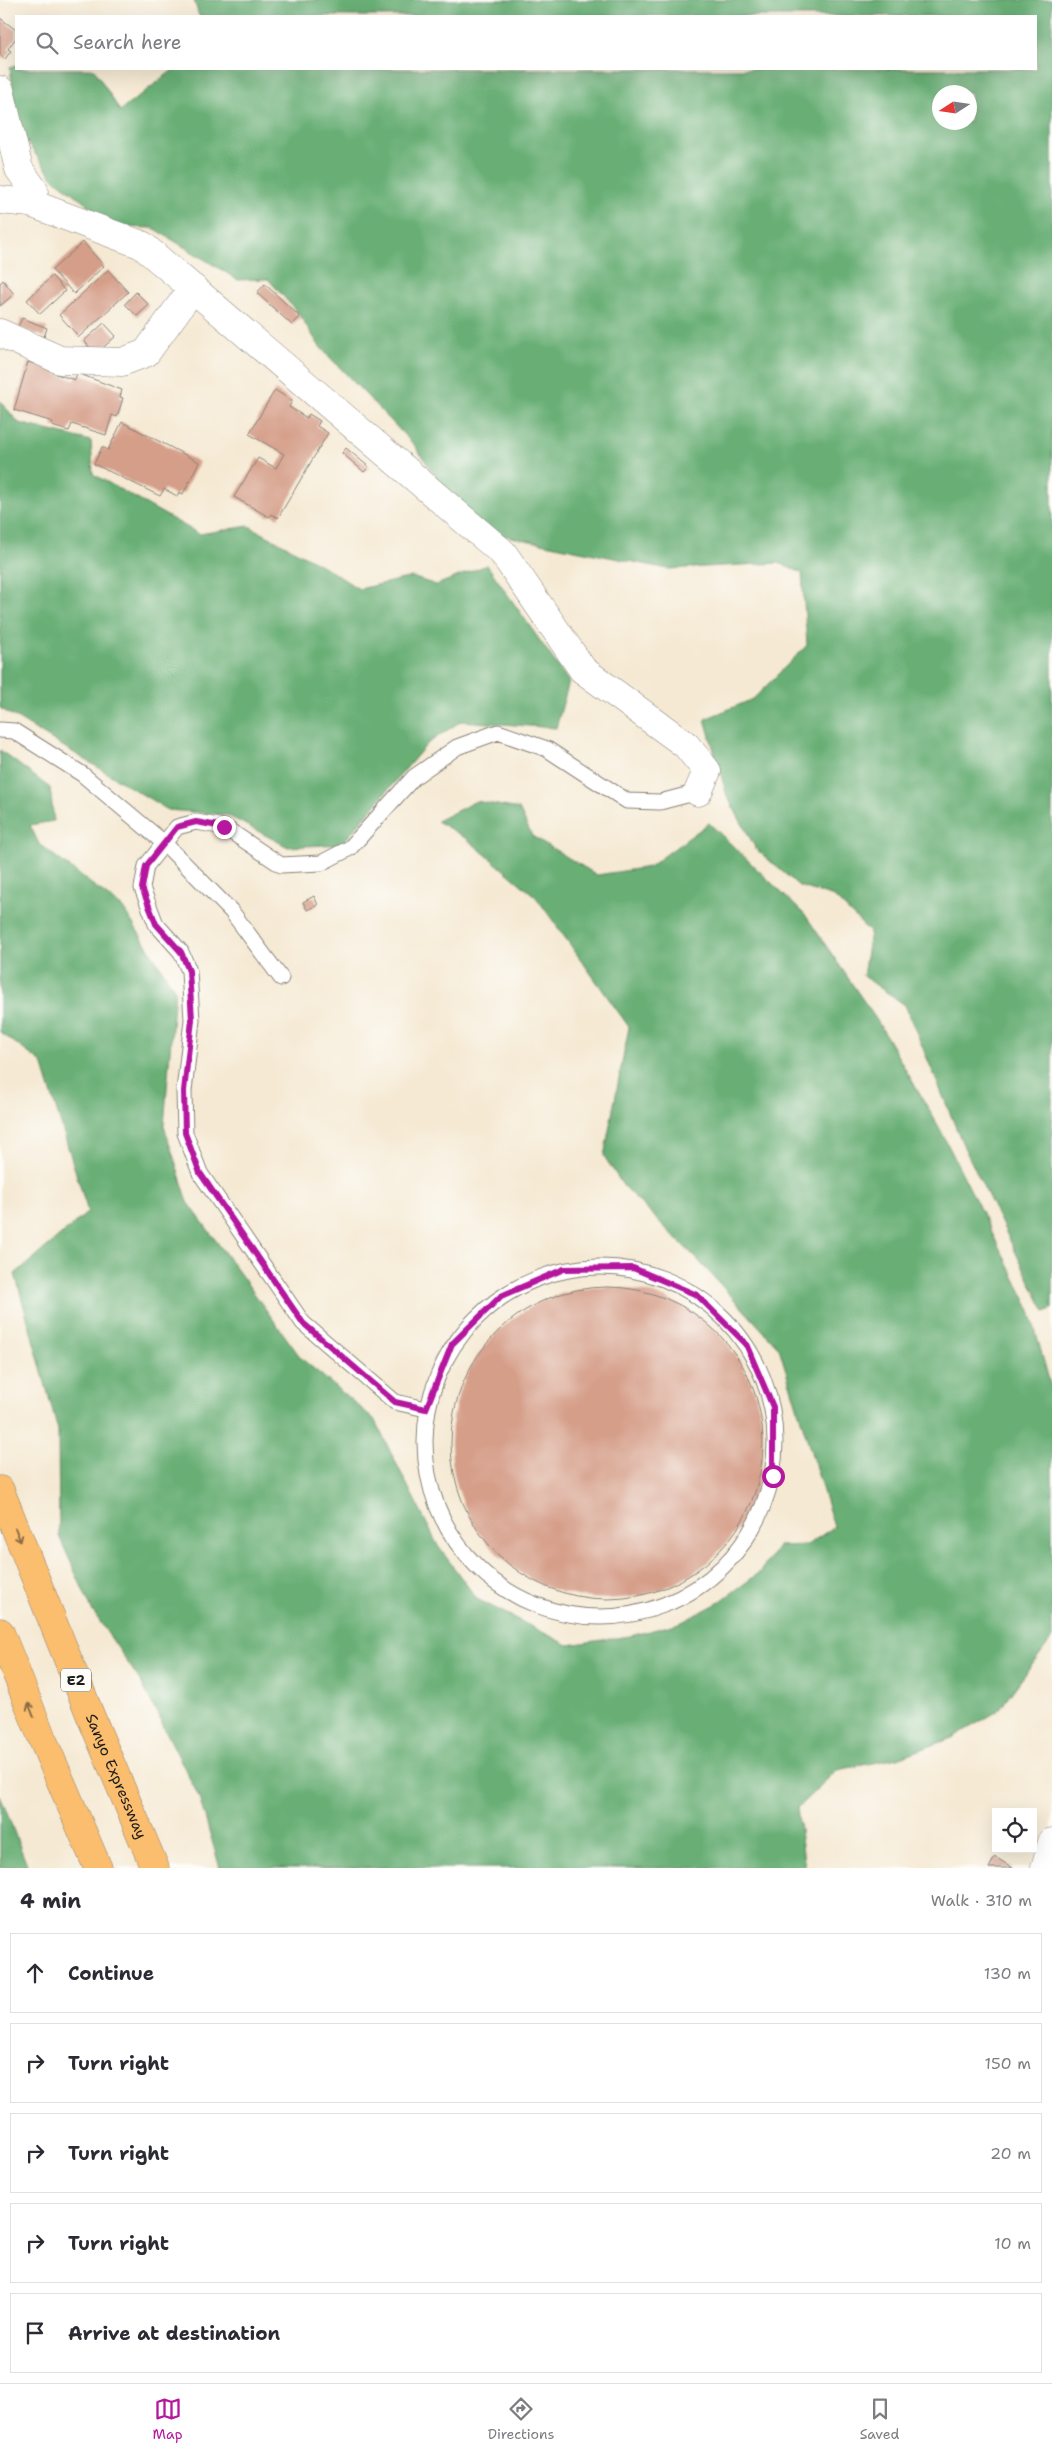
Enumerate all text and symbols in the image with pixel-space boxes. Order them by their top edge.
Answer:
search box [15,15,1037,70]
icon: search [33,29,61,57]
text: Search here [73,30,182,55]
north arrow [932,85,977,130]
route end [213,816,236,839]
route start [762,1465,785,1488]
one-way arrow [14,1527,23,1542]
road number: E2 [61,1668,91,1692]
one-way arrow [26,1703,35,1719]
street label: Sanyo Expressway [81,1711,152,1842]
map controls [992,1808,1037,1853]
button: locate [992,1808,1037,1853]
text: 4 min [20,1887,81,1915]
text: Walk · 310 m [931,1890,1032,1911]
icon: ahead [21,1959,49,1987]
text: Continue [68,1961,154,1986]
text: 130 m [984,1963,1031,1984]
icon: right [21,2049,49,2077]
text: Turn right [68,2051,169,2076]
text: 150 m [984,2053,1031,2074]
icon: right [21,2139,49,2167]
text: Turn right [68,2141,169,2166]
text: 20 m [990,2143,1031,2164]
icon: right [21,2229,49,2257]
text: Turn right [68,2231,169,2256]
text: 10 m [994,2233,1031,2254]
icon: arrive [21,2319,49,2347]
text: Arrive at destination [68,2321,280,2346]
tab: Map [153,2395,183,2443]
tab: Directions [488,2395,554,2443]
tab: Saved [860,2395,899,2443]

